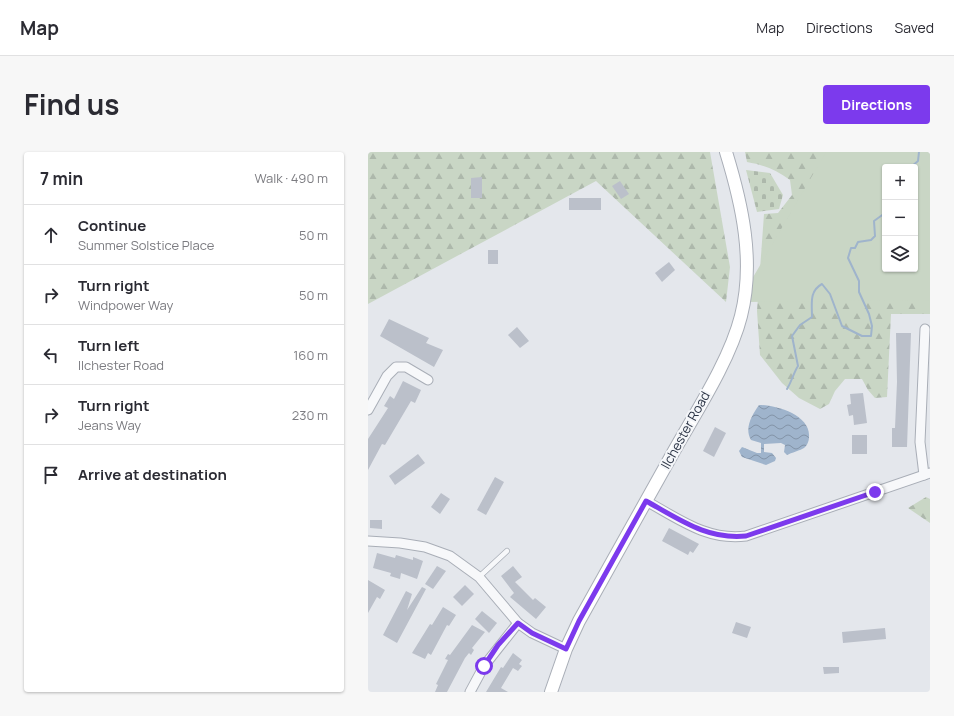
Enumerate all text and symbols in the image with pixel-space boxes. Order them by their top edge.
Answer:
text: Map [20,15,59,41]
text: Map [756,18,784,37]
text: Directions [806,18,873,37]
text: Saved [895,18,934,37]
text: Find us [24,85,119,123]
button: Directions [823,85,930,124]
map controls [882,164,918,272]
button: + [882,164,918,200]
text: 7 min [40,167,83,190]
text: Walk · 490 m [254,169,328,187]
button: − [882,200,918,236]
text: Continue [78,215,146,236]
icon: ahead [40,224,62,246]
text: 50 m [299,226,328,244]
text: Summer Solstice Place [78,236,214,254]
button: layers [882,236,918,272]
text: Turn right [78,275,149,296]
icon: right [40,284,62,306]
text: 50 m [299,286,328,304]
text: Windpower Way [78,296,173,314]
text: Turn left [78,335,140,356]
icon: left [40,344,62,366]
text: 160 m [293,346,328,364]
text: Ilchester Road [78,356,164,374]
street label: Ilchester Road [656,388,714,472]
text: Turn right [78,395,149,416]
icon: right [40,404,62,426]
text: 230 m [292,406,328,424]
text: Jeans Way [78,416,141,434]
icon: arrive [40,464,62,486]
text: Arrive at destination [78,464,227,485]
route end [866,483,884,501]
route start [475,657,493,675]

